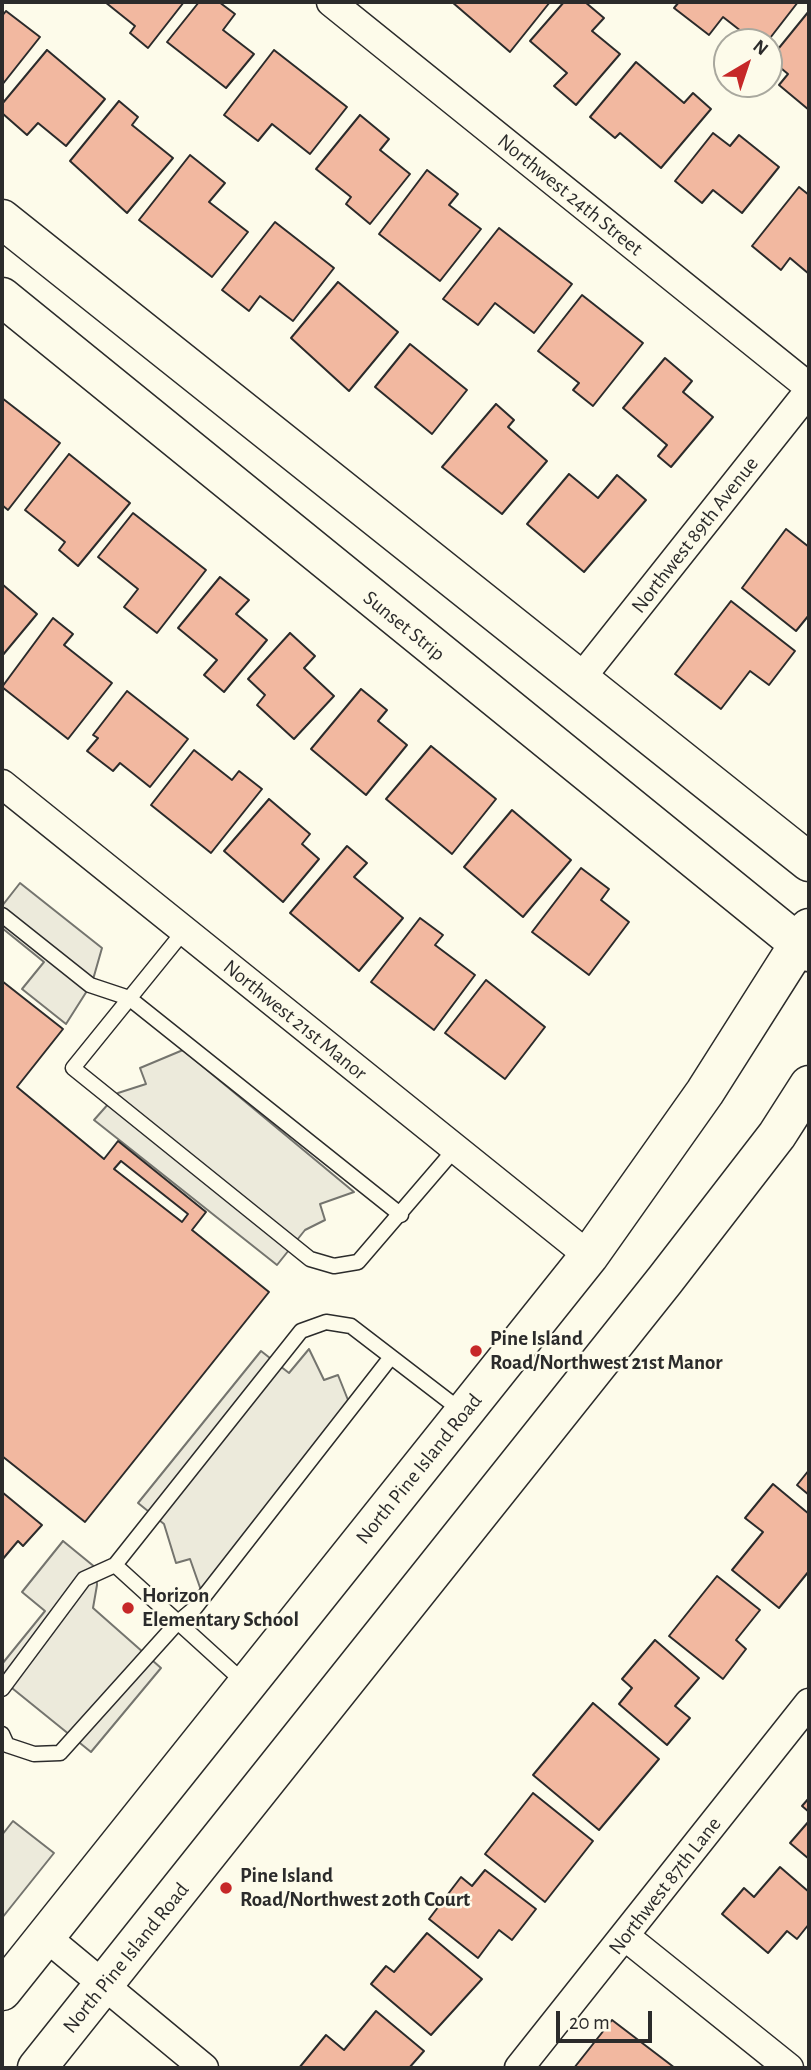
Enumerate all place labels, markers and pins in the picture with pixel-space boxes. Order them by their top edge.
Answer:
place label: Pine Island Road/Northwest 21st Manor [490,1326,723,1376]
marker: Pine Island Road/Northwest 21st Manor [468,1343,484,1359]
place label: Horizon Elementary School [142,1583,299,1633]
marker: Horizon Elementary School [120,1600,136,1616]
place label: Pine Island Road/Northwest 20th Court [240,1863,470,1913]
marker: Pine Island Road/Northwest 20th Court [218,1880,234,1896]

